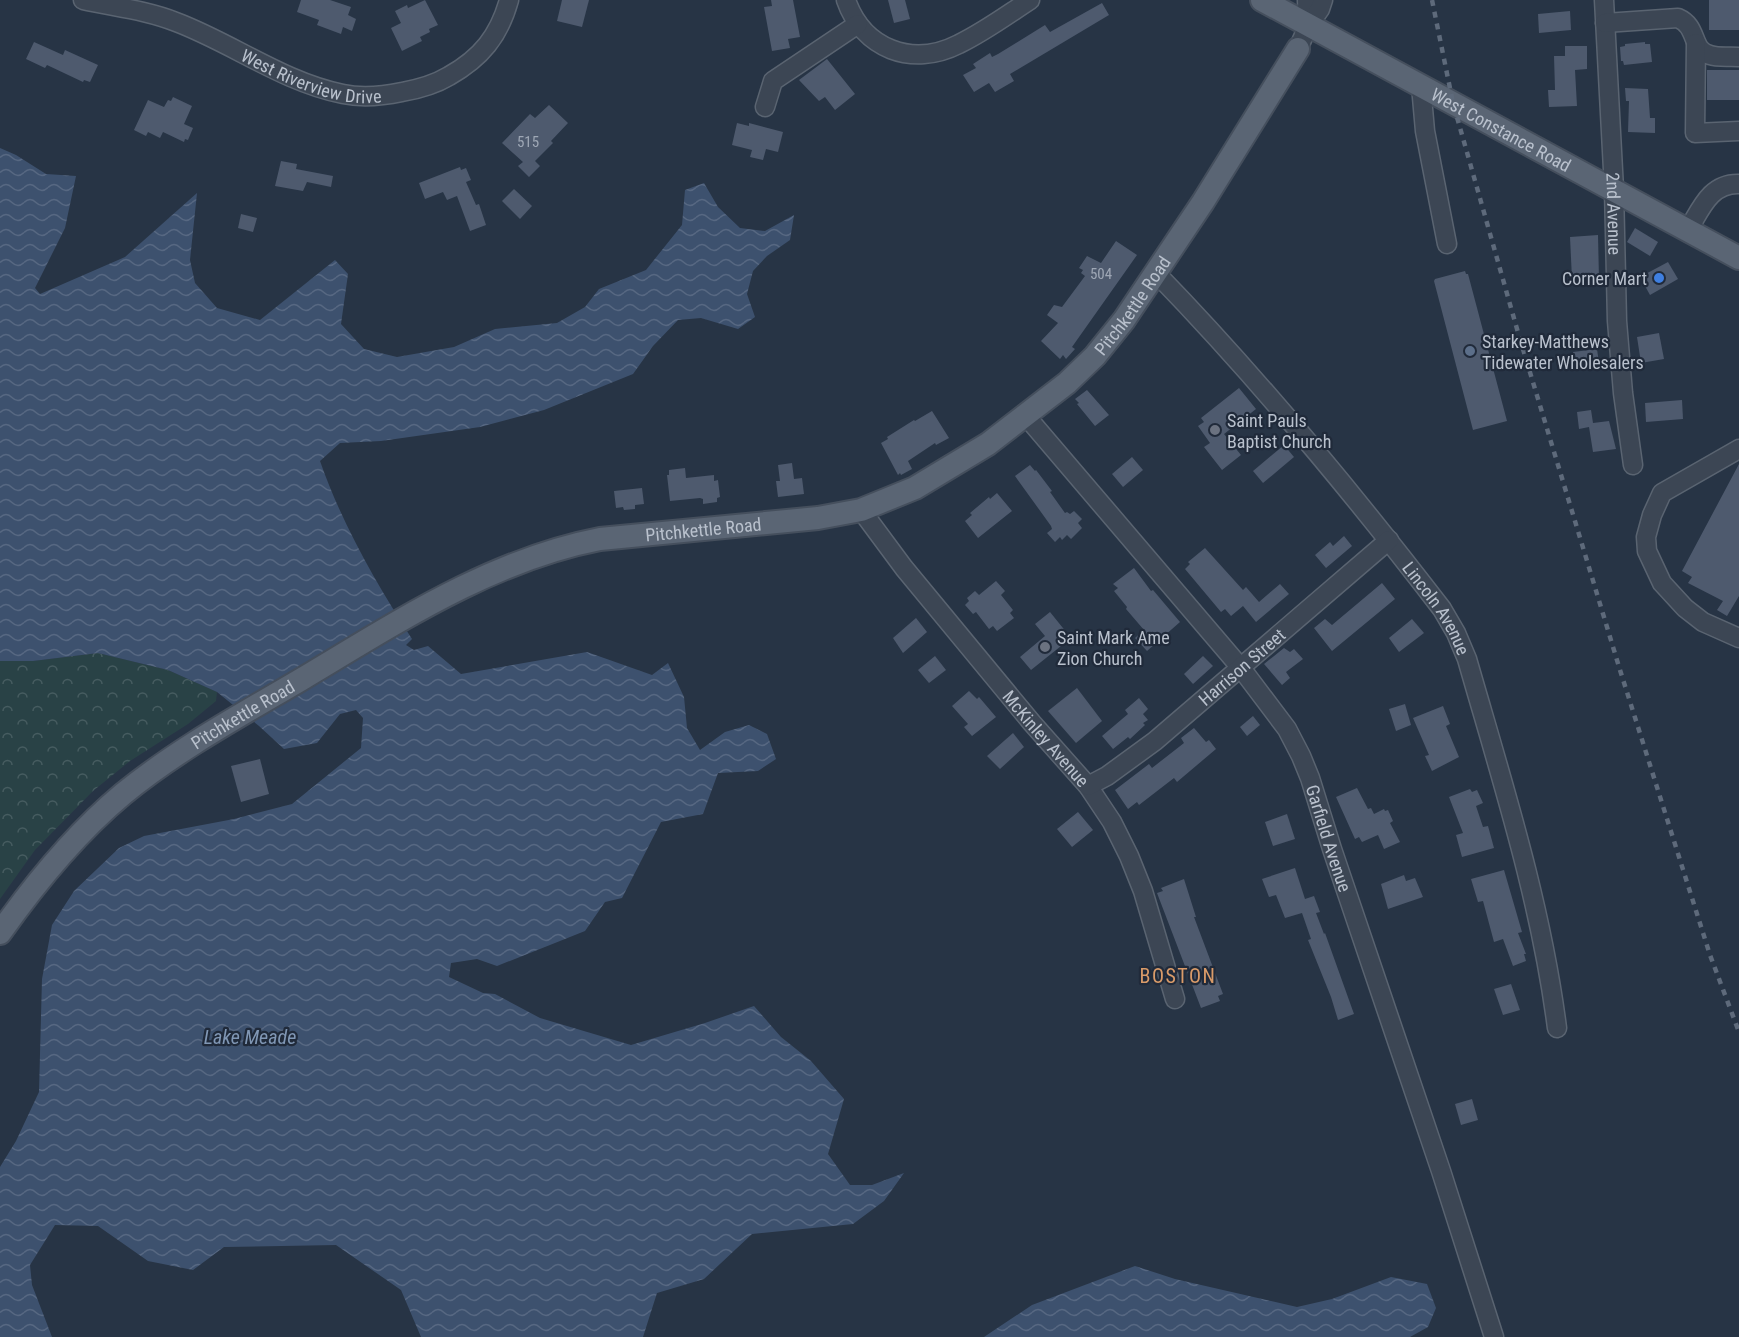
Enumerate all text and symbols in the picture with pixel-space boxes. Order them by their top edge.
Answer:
street label: West Riverview Drive [238,44,382,107]
street label: West Constance Road [1428,83,1575,176]
house number: 515 [517,133,539,151]
street label: 2nd Avenue [1603,172,1626,255]
street label: Pitchkettle Road [1090,252,1174,359]
house number: 504 [1090,265,1112,283]
place label: Corner Mart [1562,268,1647,289]
marker: Corner Mart [1652,271,1666,285]
place label: Starkey-Matthews Tidewater Wholesalers [1482,331,1644,373]
marker: Starkey-Matthews Tidewater Wholesalers [1463,344,1477,358]
place label: Saint Pauls Baptist Church [1227,410,1331,452]
marker: Saint Pauls Baptist Church [1208,423,1222,437]
street label: Pitchkettle Road [644,513,762,545]
street label: Lincoln Avenue [1399,557,1474,658]
street label: Harrison Street [1194,624,1289,710]
place label: Saint Mark Ame Zion Church [1057,627,1170,669]
marker: Saint Mark Ame Zion Church [1038,640,1052,654]
street label: Pitchkettle Road [187,675,298,753]
street label: McKinley Avenue [999,686,1094,791]
street label: Garfield Avenue [1302,782,1356,894]
district label: BOSTON [1140,964,1216,988]
water label: Lake Meade [204,1025,296,1049]

